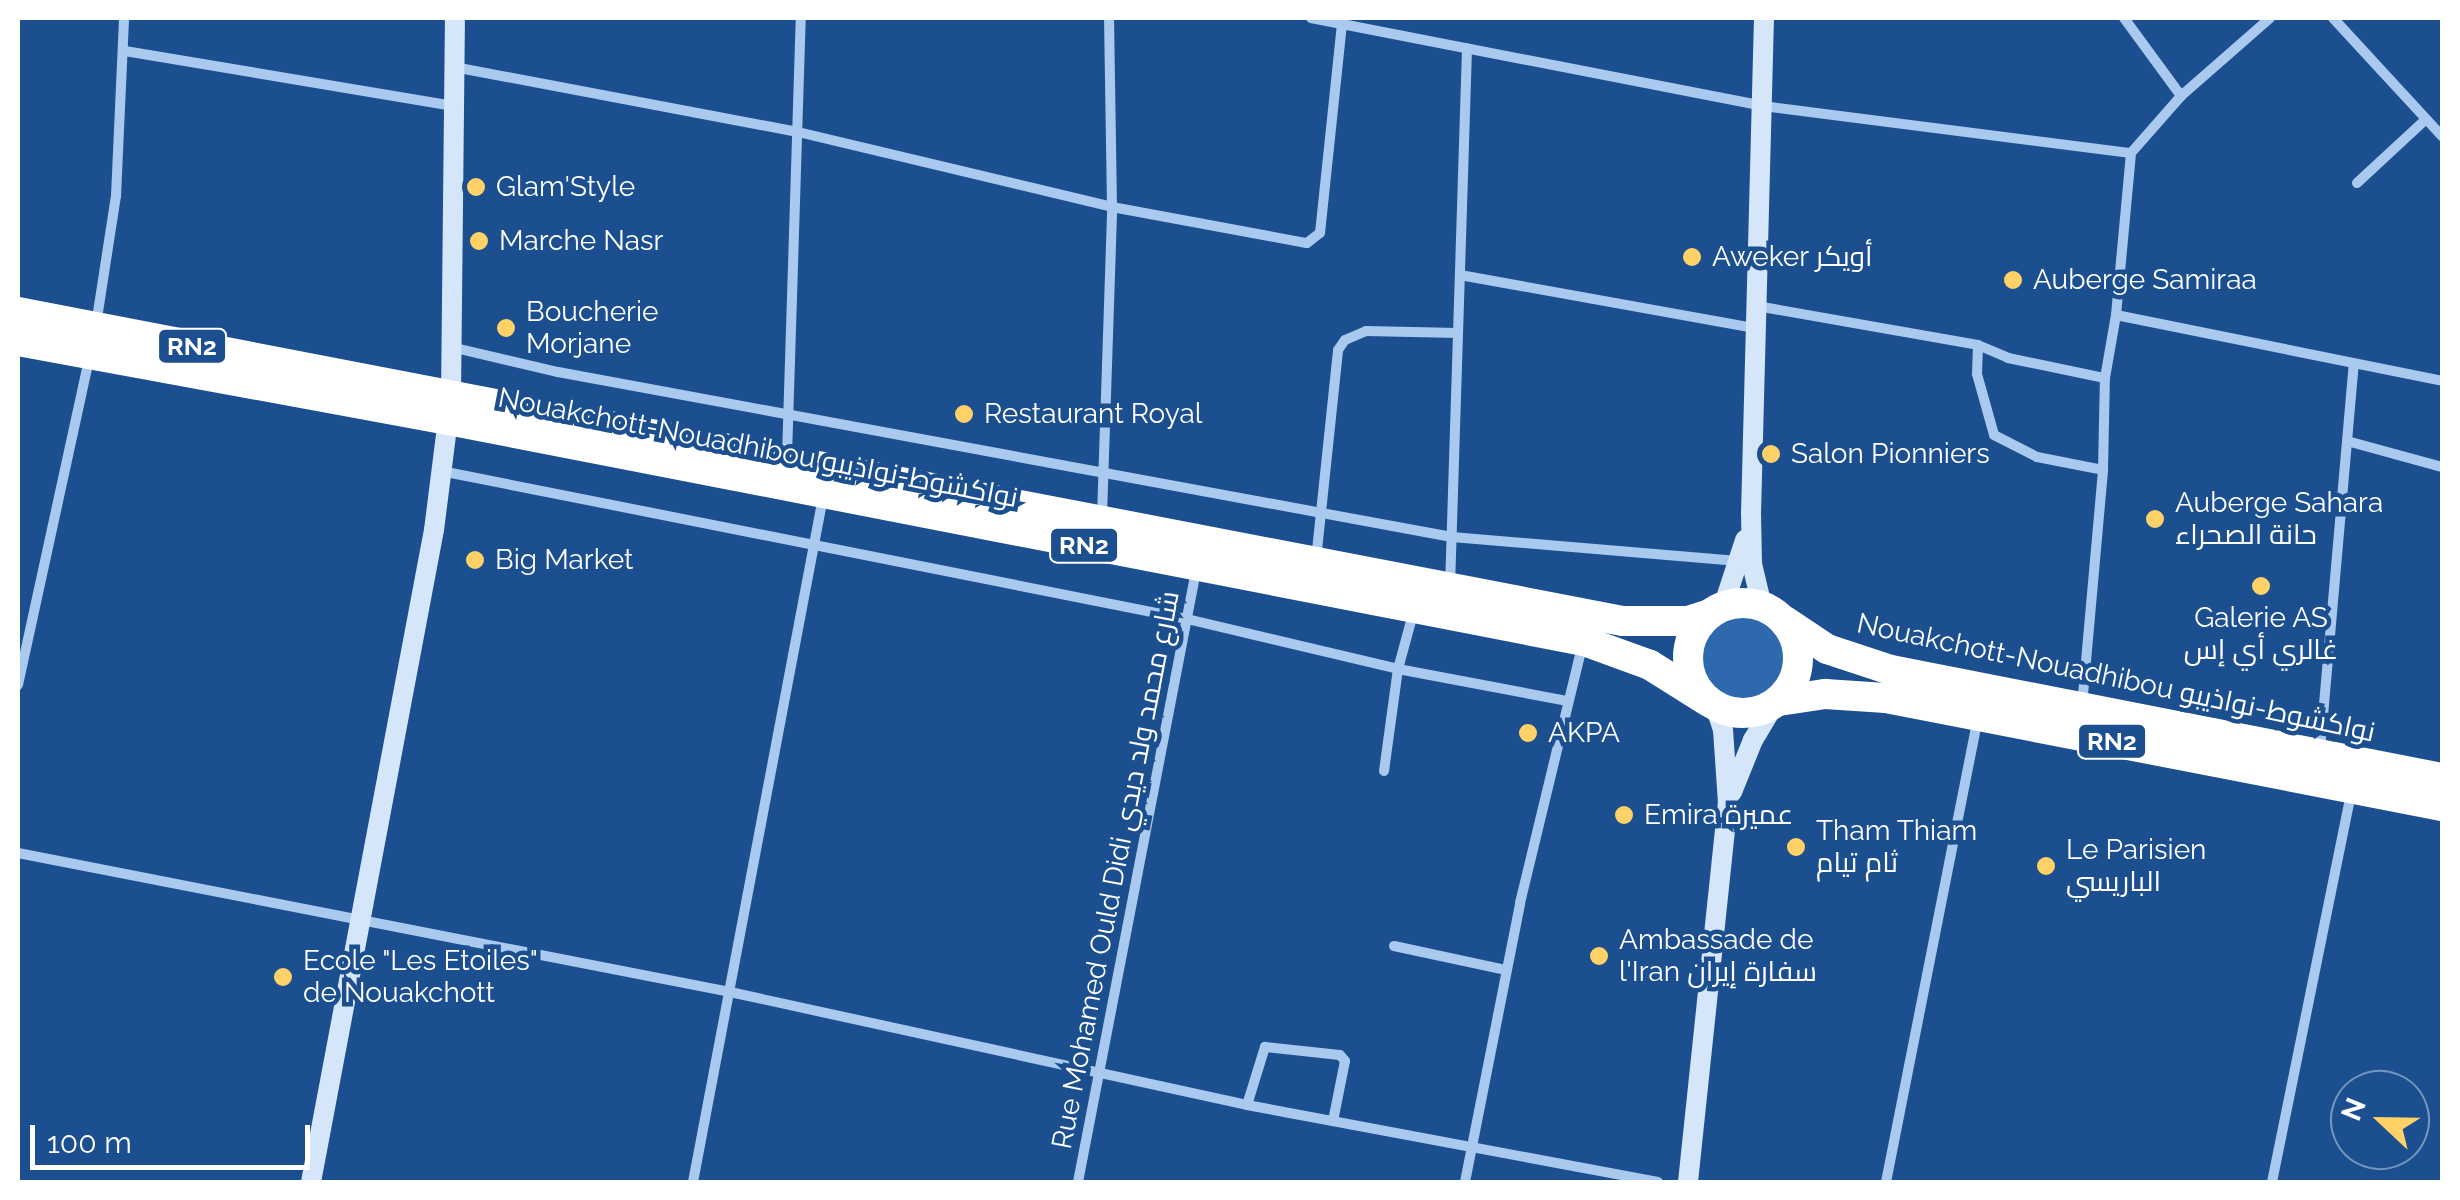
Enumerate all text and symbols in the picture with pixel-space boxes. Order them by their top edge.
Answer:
place label: Glam'Style [496,170,635,204]
marker: Glam'Style [465,176,487,198]
place label: Marche Nasr [499,224,663,258]
marker: Marche Nasr [468,230,490,252]
place label: Aweker أويكر [1712,240,1873,274]
marker: Aweker أويكر [1681,246,1703,268]
place label: Auberge Samiraa [2033,263,2257,297]
marker: Auberge Samiraa [2002,269,2024,291]
place label: Boucherie Morjane [526,295,658,361]
marker: Boucherie Morjane [495,317,517,339]
road number: RN2 [157,326,227,366]
street label: Nouakchott-Nouadhibou نواكشوط-نواذيبو [495,381,1021,515]
place label: Restaurant Royal [984,397,1202,431]
marker: Restaurant Royal [953,403,975,425]
place label: Salon Pionniers [1791,437,1990,471]
marker: Salon Pionniers [1760,443,1782,465]
place label: Auberge Sahara حانة الصحراء [2175,486,2383,552]
marker: Auberge Sahara حانة الصحراء [2144,508,2166,530]
road number: RN2 [1049,525,1119,565]
place label: Big Market [495,543,633,577]
marker: Big Market [464,549,486,571]
marker: Galerie AS غالري أي إس [2250,575,2272,597]
street label: Rue Mohamed Ould Didi شارع محمد ولد ديدي [1045,588,1187,1152]
place label: Galerie AS غالري أي إس [2184,601,2338,667]
street label: Nouakchott-Nouadhibou نواكشوط-نواذيبو [1854,607,2378,749]
place label: AKPA [1548,716,1620,750]
road number: RN2 [2077,721,2147,761]
marker: AKPA [1517,722,1539,744]
place label: Emira عميرة [1644,798,1793,832]
marker: Emira عميرة [1613,804,1635,826]
place label: Tham Thiam ثام تيام [1816,814,1978,880]
place label: Le Parisien الباريسي [2066,833,2206,899]
marker: Tham Thiam ثام تيام [1785,836,1807,858]
marker: Le Parisien الباريسي [2035,855,2057,877]
place label: Ambassade de l'Iran سفارة إيران [1619,923,1817,989]
place label: Ecole "Les Etoiles" de Nouakchott [303,944,538,1010]
marker: Ambassade de l'Iran سفارة إيران [1588,945,1610,967]
marker: Ecole "Les Etoiles" de Nouakchott [272,966,294,988]
north arrow [2330,1070,2430,1170]
text: N [2334,1093,2373,1125]
scale bar [35,1105,315,1167]
text: 100 m [47,1125,132,1160]

